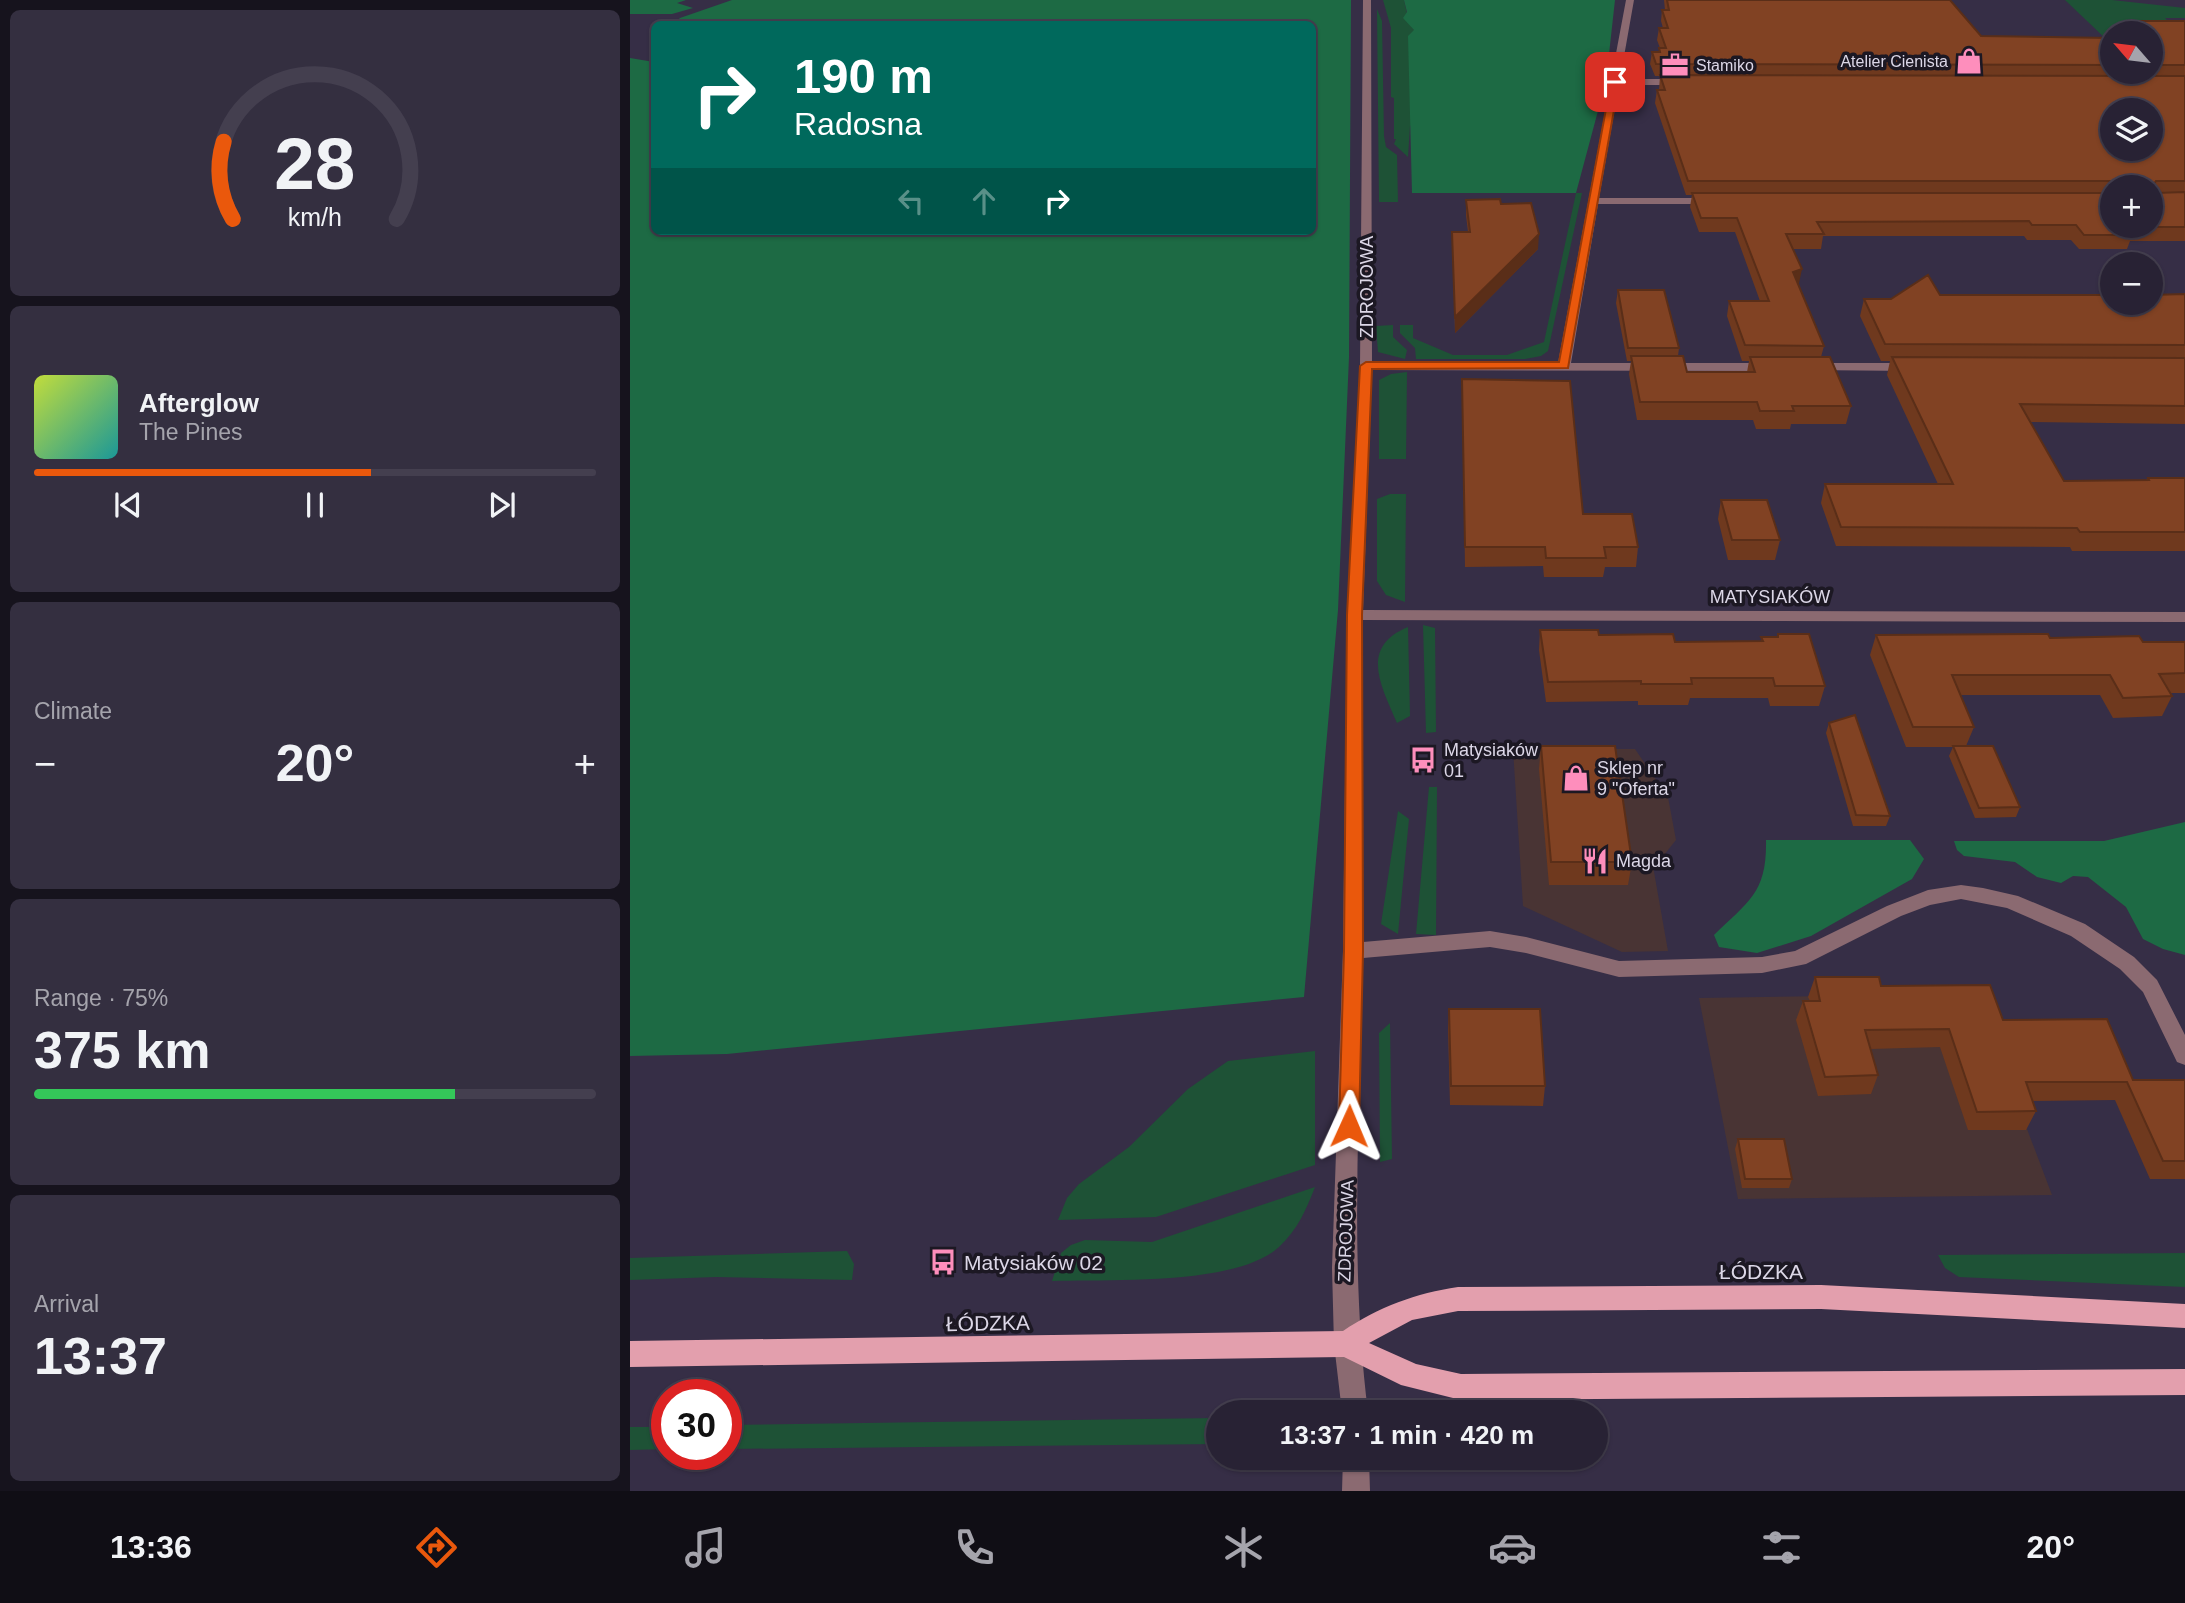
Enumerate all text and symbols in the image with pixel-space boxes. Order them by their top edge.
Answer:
north arrow [2100,21,2163,84]
map controls [2100,21,2163,315]
shop icon: Atelier Cienista [1954,46,1984,76]
icon: right [679,49,770,140]
text: 190 m [794,49,933,103]
office icon: Stamiko [1660,50,1690,80]
pin [1585,52,1645,112]
place label: Atelier Cienista [1840,53,1948,70]
place label: Stamiko [1696,57,1754,74]
icon: arrive [1596,63,1634,101]
button: layers [2100,98,2163,161]
text: Radosna [794,106,922,142]
text: 28 [275,123,355,204]
button: + [2100,175,2163,238]
icon: left [892,182,930,220]
icon: ahead [965,182,1003,220]
icon: right [1038,182,1076,220]
text: km/h [288,203,342,231]
street label: ZDROJOWA [1357,236,1377,338]
button: − [2100,252,2163,315]
text: Afterglow [139,388,259,418]
text: The Pines [139,419,243,445]
icon: previous [109,486,147,524]
icon: pause [296,486,334,524]
icon: next [483,486,521,524]
street label: MATYSIAKÓW [1710,586,1830,607]
text: Climate [34,698,112,724]
text: 20° [276,734,354,792]
place label: Matysiaków 01 [1444,740,1539,781]
text: − [34,743,56,785]
text: + [574,743,596,785]
bus stop icon: Matysiaków 01 [1408,745,1438,775]
place label: Sklep nr 9 "Oferta" [1597,758,1675,799]
shop icon: Sklep nr 9 "Oferta" [1561,763,1591,793]
restaurant icon: Magda [1580,846,1610,876]
place label: Magda [1616,851,1672,871]
text: Range · 75% [34,985,168,1011]
text: 375 km [34,1021,210,1079]
position arrow [1312,1089,1386,1163]
street label: ZDROJOWA [1334,1180,1358,1282]
bus stop icon: Matysiaków 02 [928,1247,958,1277]
place label: Matysiaków 02 [964,1251,1103,1274]
street label: ŁÓDZKA [1719,1260,1803,1283]
text: Arrival [34,1291,99,1317]
street label: ŁÓDZKA [946,1311,1030,1335]
text: 13:37 [34,1327,167,1385]
speed limit sign: 30 [651,1379,742,1470]
text: 13:37 · 1 min · 420 m [1280,1420,1534,1450]
icon: directions [412,1523,461,1572]
icon: music [681,1523,730,1572]
icon: phone [950,1523,999,1572]
icon: climate [1219,1523,1268,1572]
icon: car [1488,1523,1537,1572]
icon: filters [1757,1523,1806,1572]
text: 13:36 [110,1529,192,1565]
text: 20° [2027,1529,2075,1565]

